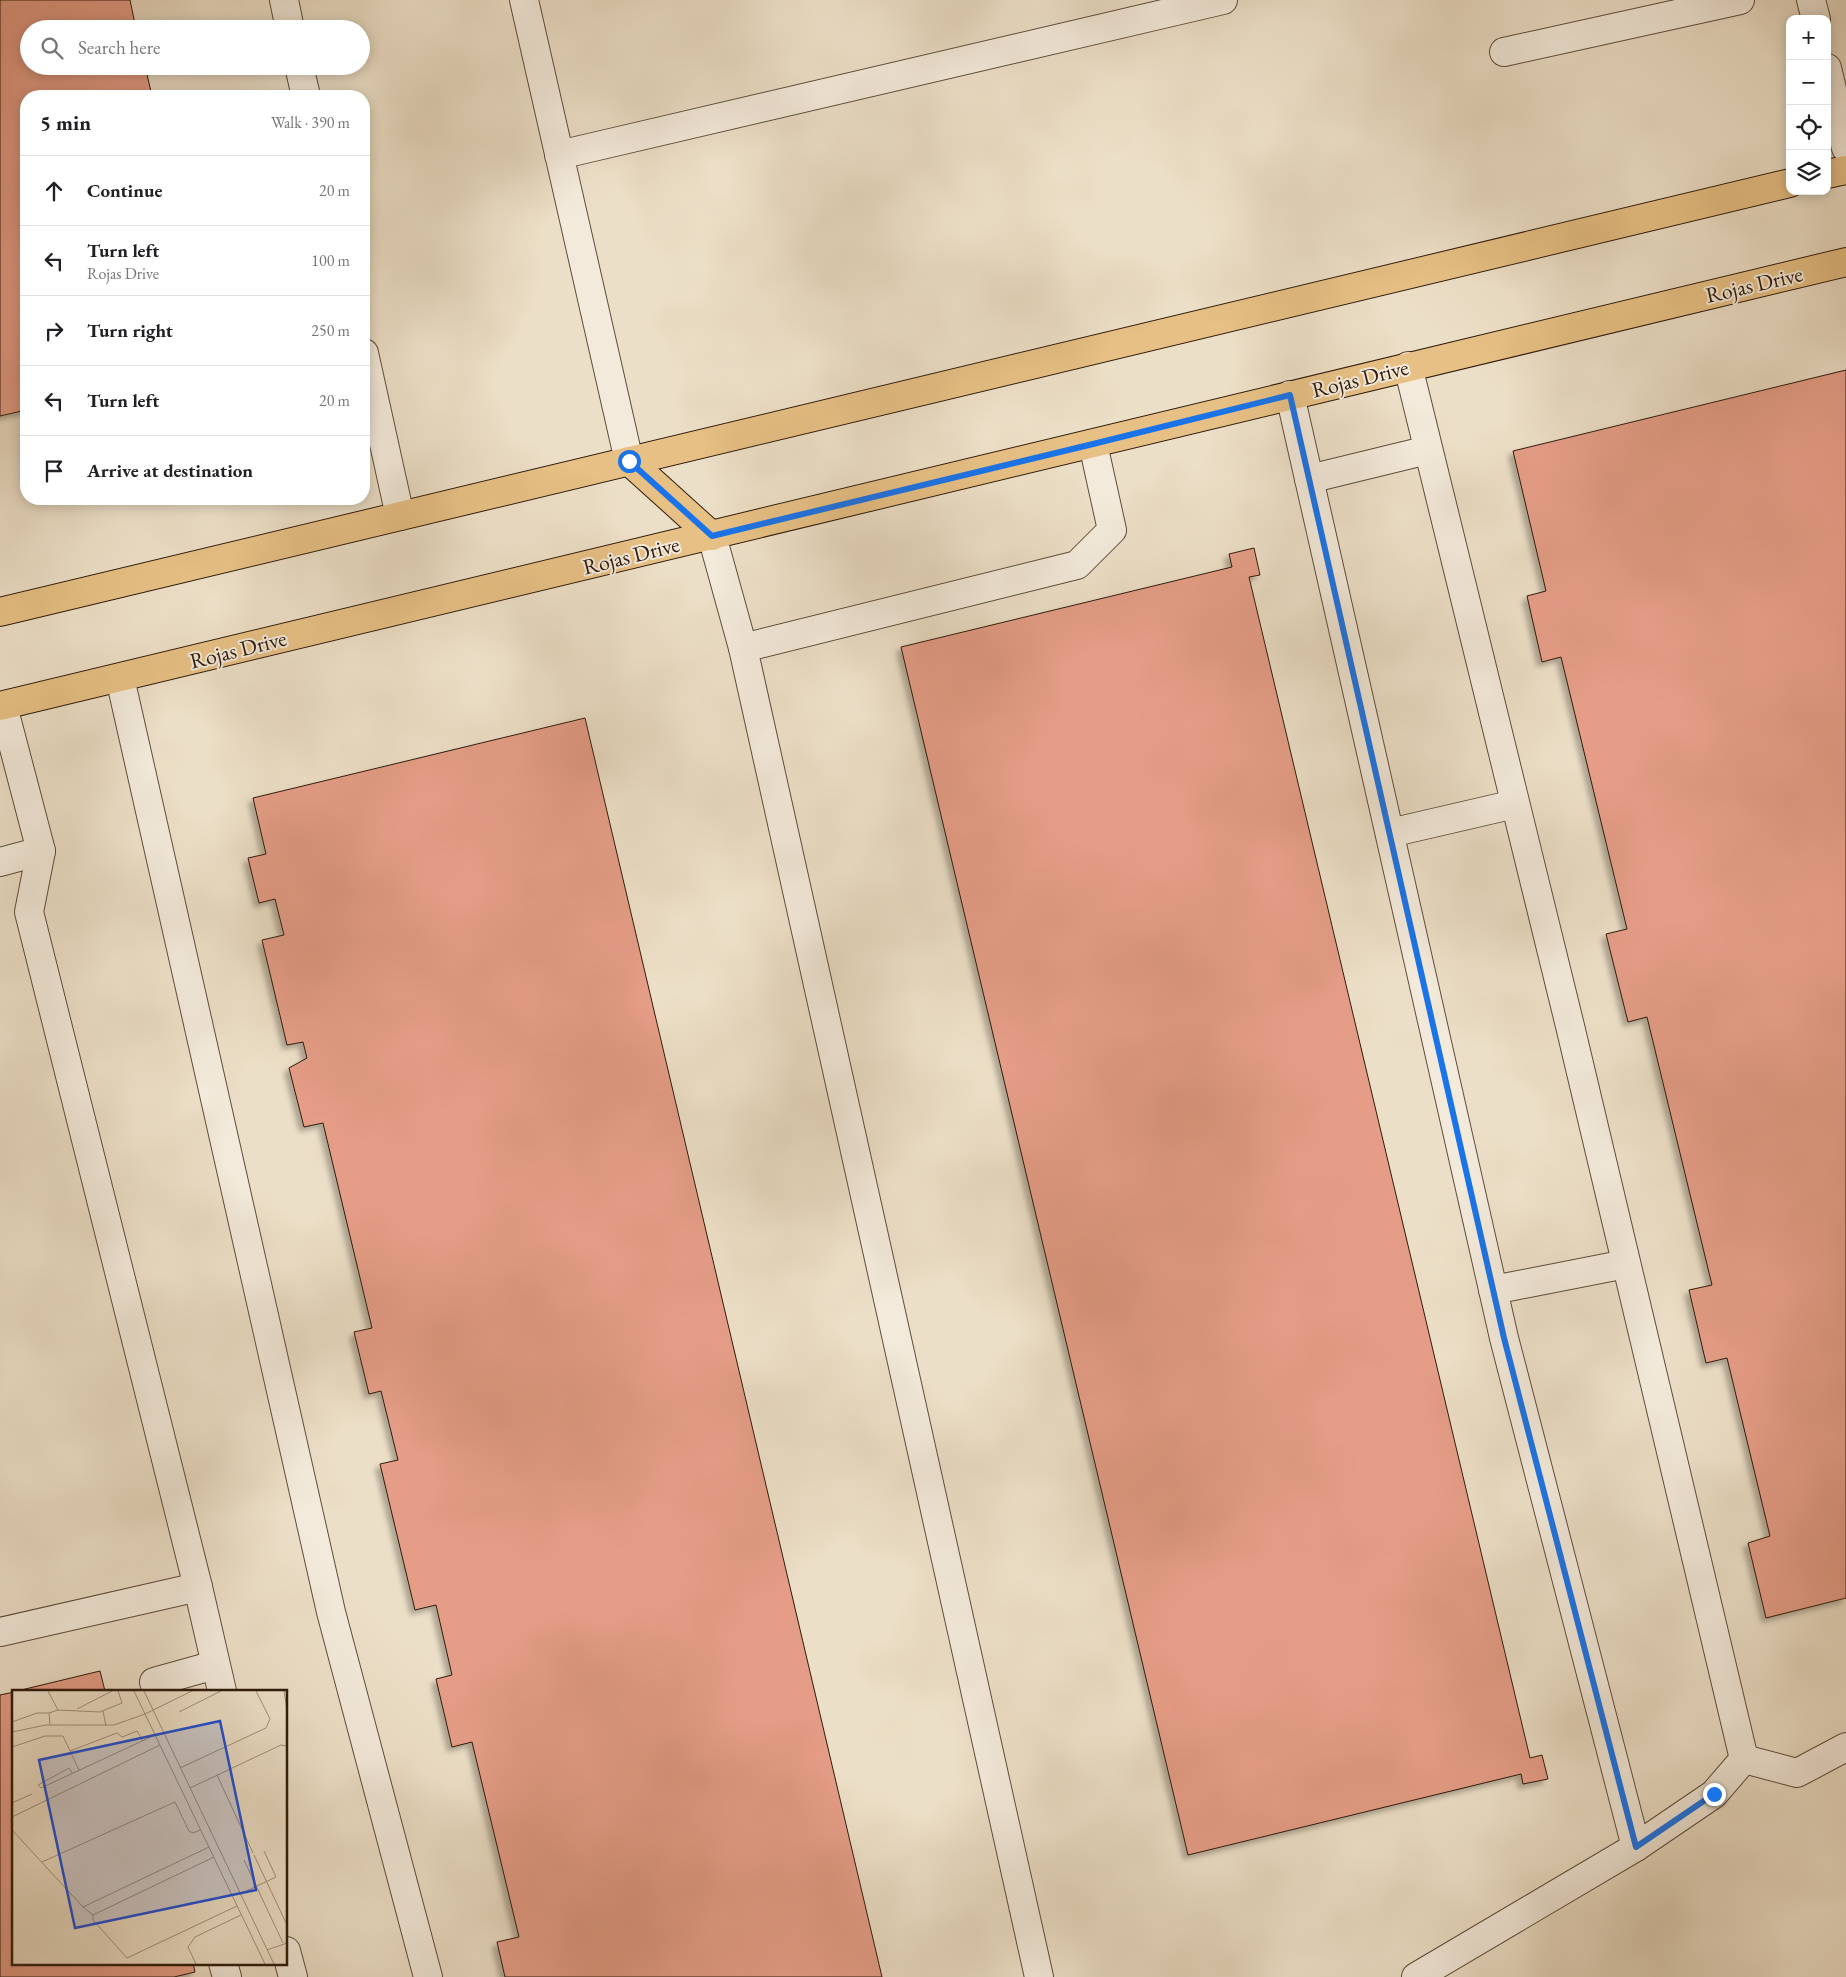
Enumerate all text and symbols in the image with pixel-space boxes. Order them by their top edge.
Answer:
map controls [1786,15,1831,195]
button: + [1786,15,1831,60]
search box [20,20,370,75]
icon: search [38,34,66,62]
text: Search here [78,35,160,60]
button: − [1786,60,1831,105]
button: locate [1786,105,1831,150]
text: 5 min [40,109,91,136]
text: Walk · 390 m [271,112,350,133]
button: layers [1786,150,1831,195]
icon: ahead [40,177,68,205]
text: Continue [87,178,162,203]
text: 20 m [319,180,350,201]
text: Turn left [87,238,159,263]
icon: left [40,247,68,275]
text: 100 m [311,250,350,271]
street label: Rojas Drive [1703,259,1806,310]
text: Rojas Drive [87,263,159,284]
icon: right [40,317,68,345]
text: Turn right [87,318,173,343]
text: 250 m [311,320,350,341]
street label: Rojas Drive [1309,352,1412,405]
icon: left [40,387,68,415]
text: Turn left [87,388,159,413]
text: 20 m [319,390,350,411]
route start [618,450,641,473]
icon: arrive [40,457,68,485]
text: Arrive at destination [87,458,253,483]
street label: Rojas Drive [580,529,683,582]
street label: Rojas Drive [187,623,290,676]
inset map [12,1690,288,1964]
route end [1703,1783,1726,1806]

